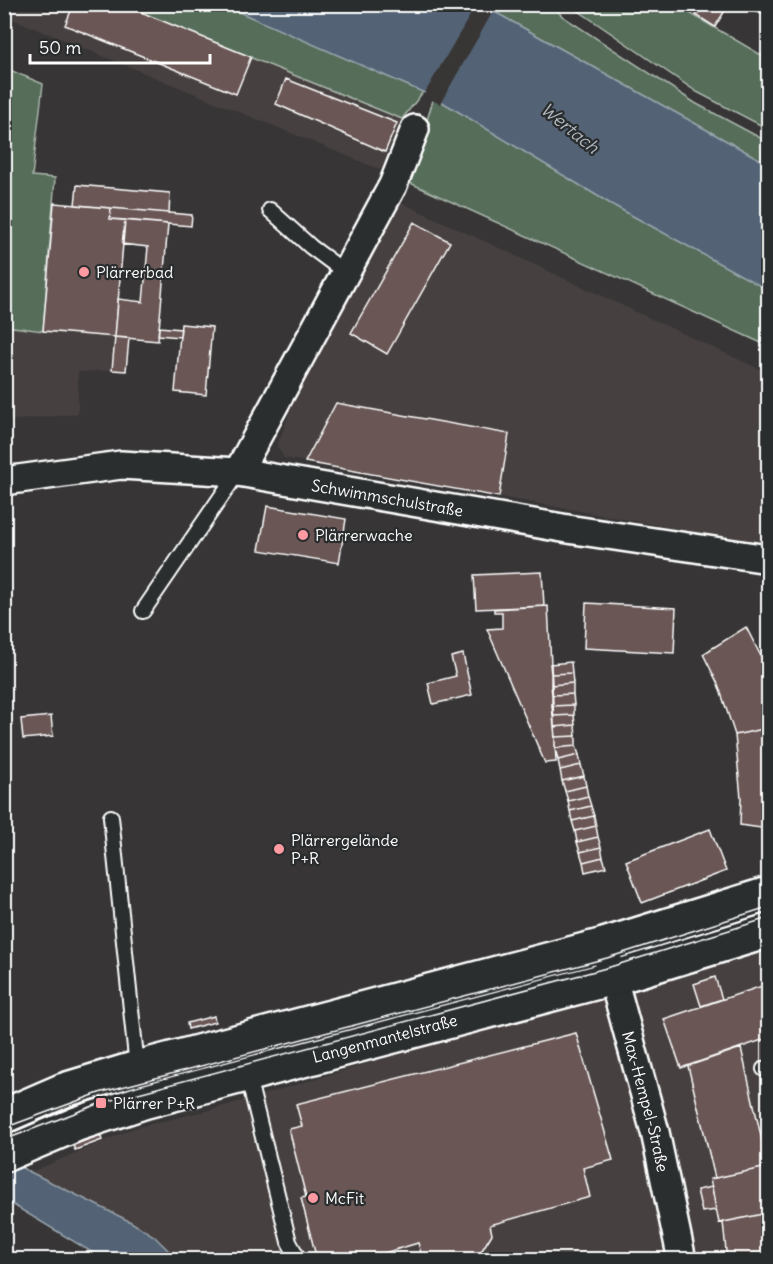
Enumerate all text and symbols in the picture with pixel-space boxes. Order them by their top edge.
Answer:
scale bar [30,27,210,65]
text: 50 m [39,36,81,59]
water label: Wertach [536,97,604,159]
place label: Plärrerbad [96,262,173,282]
marker: Plärrerbad [77,265,91,279]
street label: Schwimmschulstraße [310,475,465,521]
place label: Plärrerwache [315,525,413,545]
marker: Plärrerwache [296,528,310,542]
place label: Plärrergelände P+R [291,830,398,868]
marker: Plärrergelände P+R [272,842,286,856]
street label: Langenmantelstraße [310,1010,459,1067]
street label: Max-Hempel-Straße [618,1029,673,1174]
place label: Plärrer P+R [113,1093,195,1113]
marker: Plärrer P+R [94,1096,108,1110]
place label: McFit [325,1188,365,1208]
marker: McFit [306,1191,320,1205]

